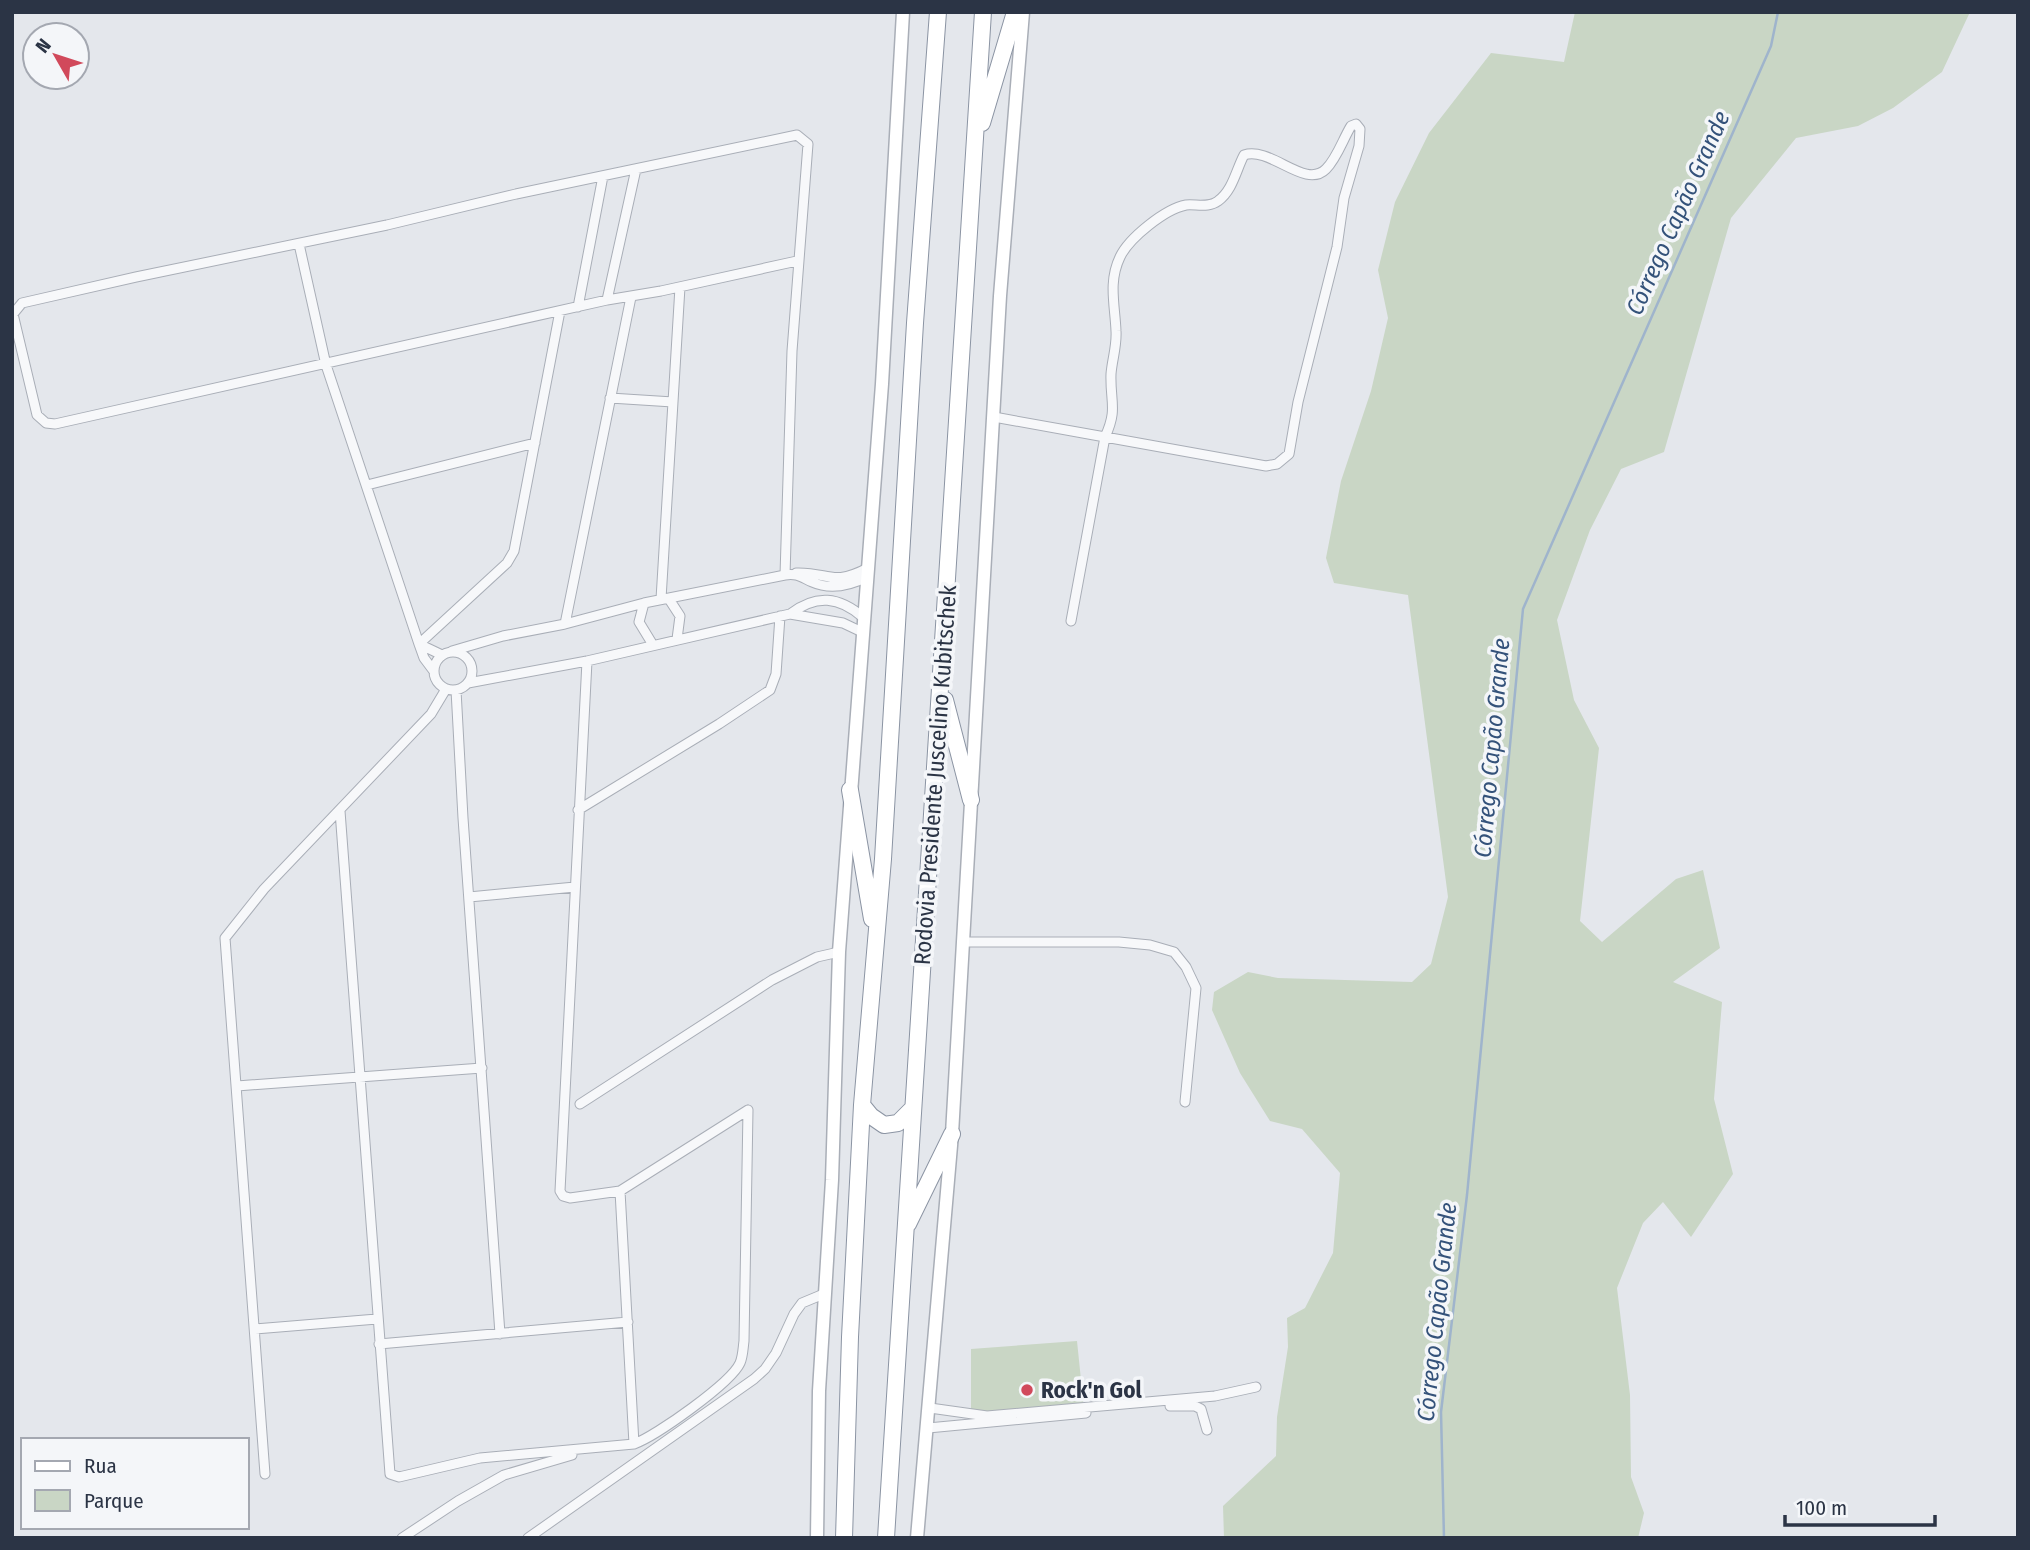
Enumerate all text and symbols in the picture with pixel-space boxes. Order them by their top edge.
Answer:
north arrow [21,21,91,91]
text: N [31,34,56,57]
water label: Córrego Capão Grande [1621,107,1735,319]
street label: Rodovia Presidente Juscelino Kubitschek [908,584,962,966]
water label: Córrego Capão Grande [1468,637,1516,859]
water label: Córrego Capão Grande [1412,1201,1462,1423]
place label: Rock'n Gol [1041,1376,1142,1404]
marker: Rock'n Gol [1019,1382,1035,1398]
legend [21,1438,248,1529]
text: Rua [84,1453,117,1479]
scale bar [1785,1484,1936,1528]
text: Parque [84,1488,144,1514]
text: 100 m [1796,1495,1847,1521]

